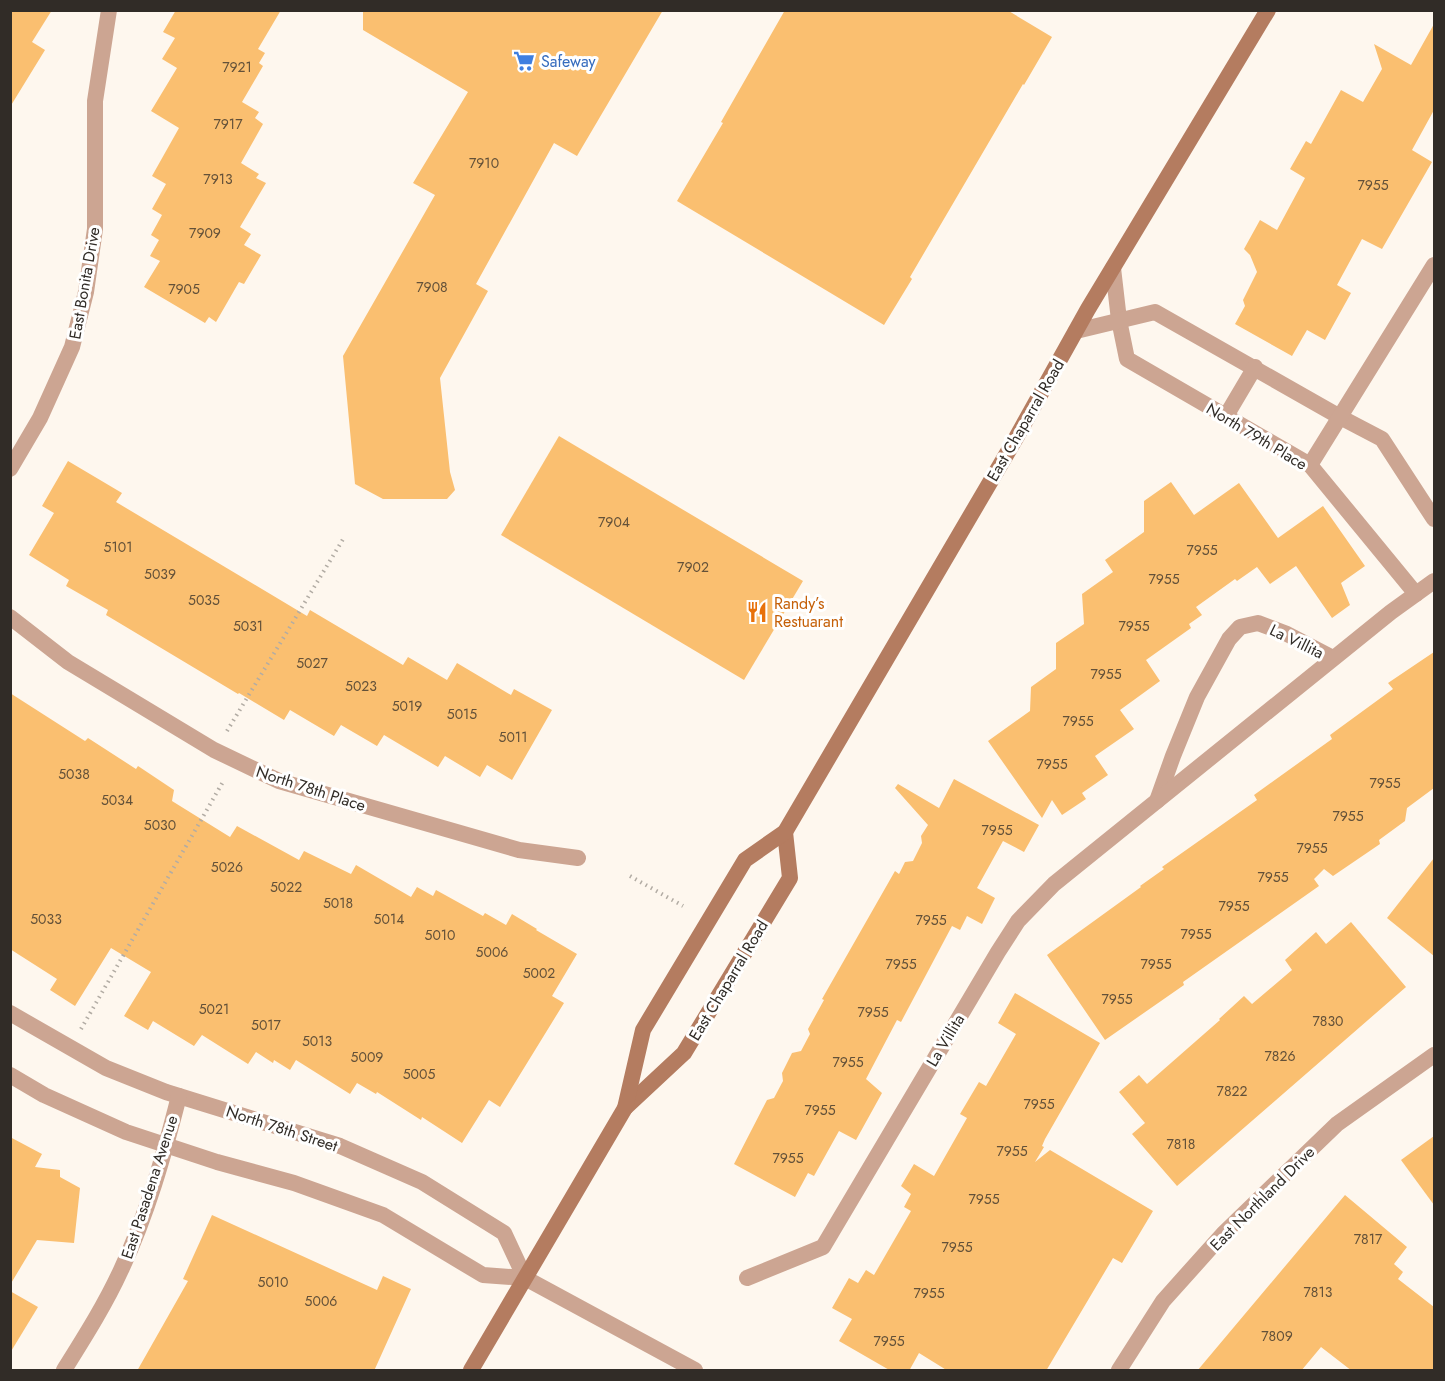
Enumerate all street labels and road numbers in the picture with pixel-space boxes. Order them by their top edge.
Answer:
street label: East Bonita Drive [63,225,106,341]
street label: East Chaparral Road [981,355,1070,485]
street label: North 79th Place [1202,397,1312,476]
street label: La Villita [1266,619,1328,664]
street label: North 78th Place [253,760,369,817]
street label: East Chaparral Road [683,916,774,1045]
street label: La Villita [921,1010,970,1071]
street label: North 78th Street [223,1100,341,1157]
street label: East Pasadena Avenue [115,1112,184,1262]
street label: East Northland Drive [1205,1141,1320,1256]

